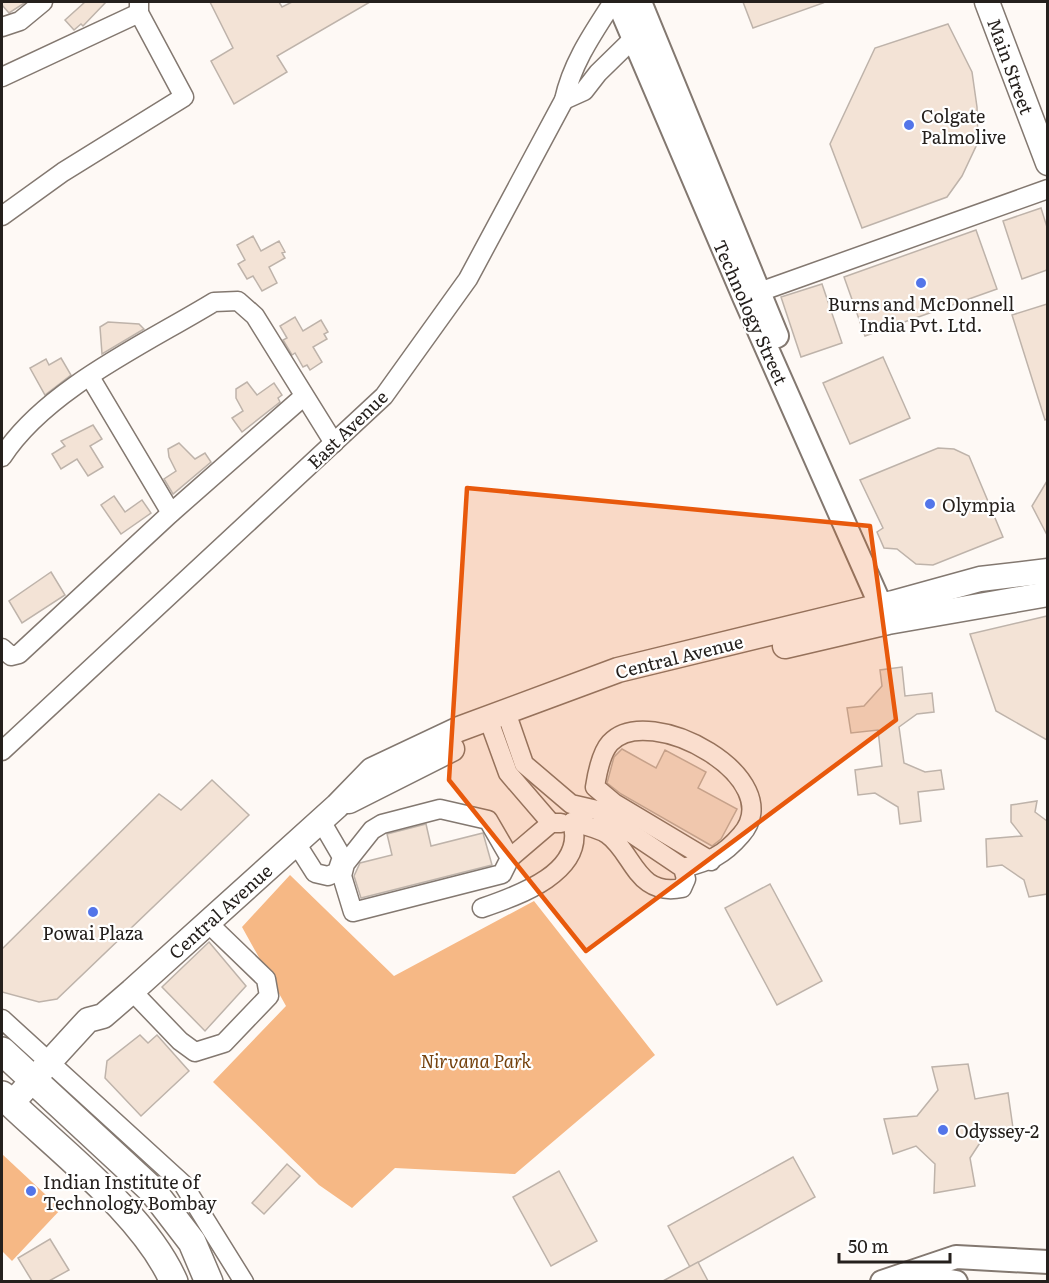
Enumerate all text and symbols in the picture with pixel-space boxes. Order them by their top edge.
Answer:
street label: Main Street [981,14,1041,118]
place label: Colgate Palmolive [921,102,1006,150]
marker: Colgate Palmolive [902,118,916,132]
street label: Technology Street [707,235,795,389]
marker: Burns and McDonnell India Pvt. Ltd. [914,276,928,290]
place label: Burns and McDonnell India Pvt. Ltd. [828,290,1014,338]
street label: East Avenue [301,384,393,474]
place label: Olympia [942,491,1016,518]
marker: Olympia [923,497,937,511]
street label: Central Avenue [612,627,746,685]
street label: Central Avenue [162,857,278,965]
marker: Powai Plaza [86,905,100,919]
place label: Powai Plaza [43,919,144,946]
park label: Nirvana Park [421,1047,532,1074]
place label: Odyssey-2 [955,1117,1039,1144]
marker: Odyssey-2 [936,1123,950,1137]
place label: Indian Institute of Technology Bombay [43,1168,217,1216]
marker: Indian Institute of Technology Bombay [24,1184,38,1198]
scale bar [839,1226,950,1264]
text: 50 m [848,1232,889,1259]

